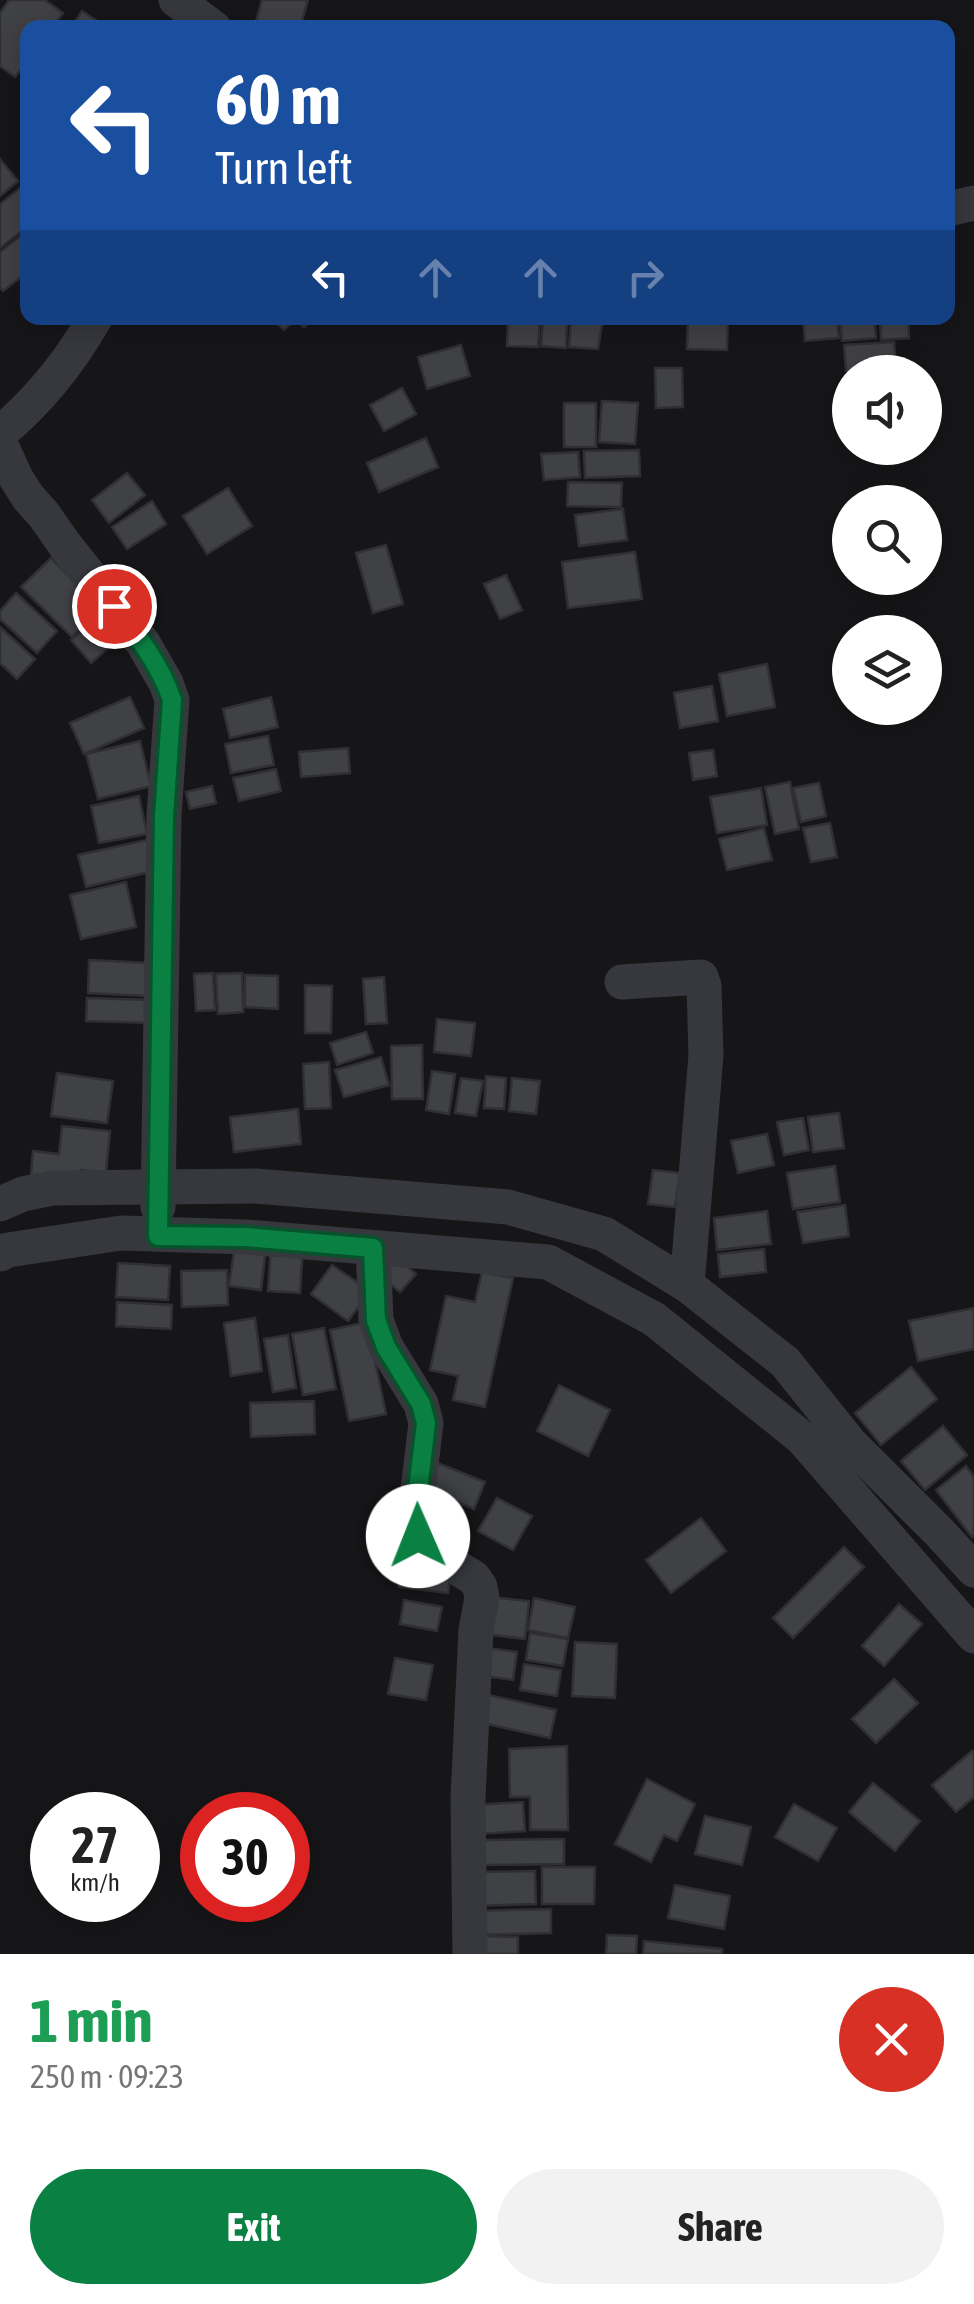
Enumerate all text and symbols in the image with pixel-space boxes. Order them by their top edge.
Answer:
text: 60 m [215,59,341,139]
icon: left [50,60,180,190]
text: Turn left [215,142,353,194]
icon: left [303,250,358,305]
icon: ahead [408,250,463,305]
icon: ahead [513,250,568,305]
icon: right [618,250,673,305]
map controls [832,355,942,725]
button: sound [832,355,942,465]
button: search [832,485,942,595]
pin [72,564,157,649]
icon: arrive [87,579,142,634]
button: layers [832,615,942,725]
position arrow [366,1484,470,1588]
speed limit sign: 30 [180,1792,310,1922]
text: 27 [71,1816,118,1874]
text: km/h [70,1868,120,1896]
text: 1 min [30,1986,153,2055]
button: close [839,1987,944,2092]
text: 250 m · 09:23 [30,2058,184,2095]
button: Exit [30,2169,477,2284]
button: Share [497,2169,944,2284]

